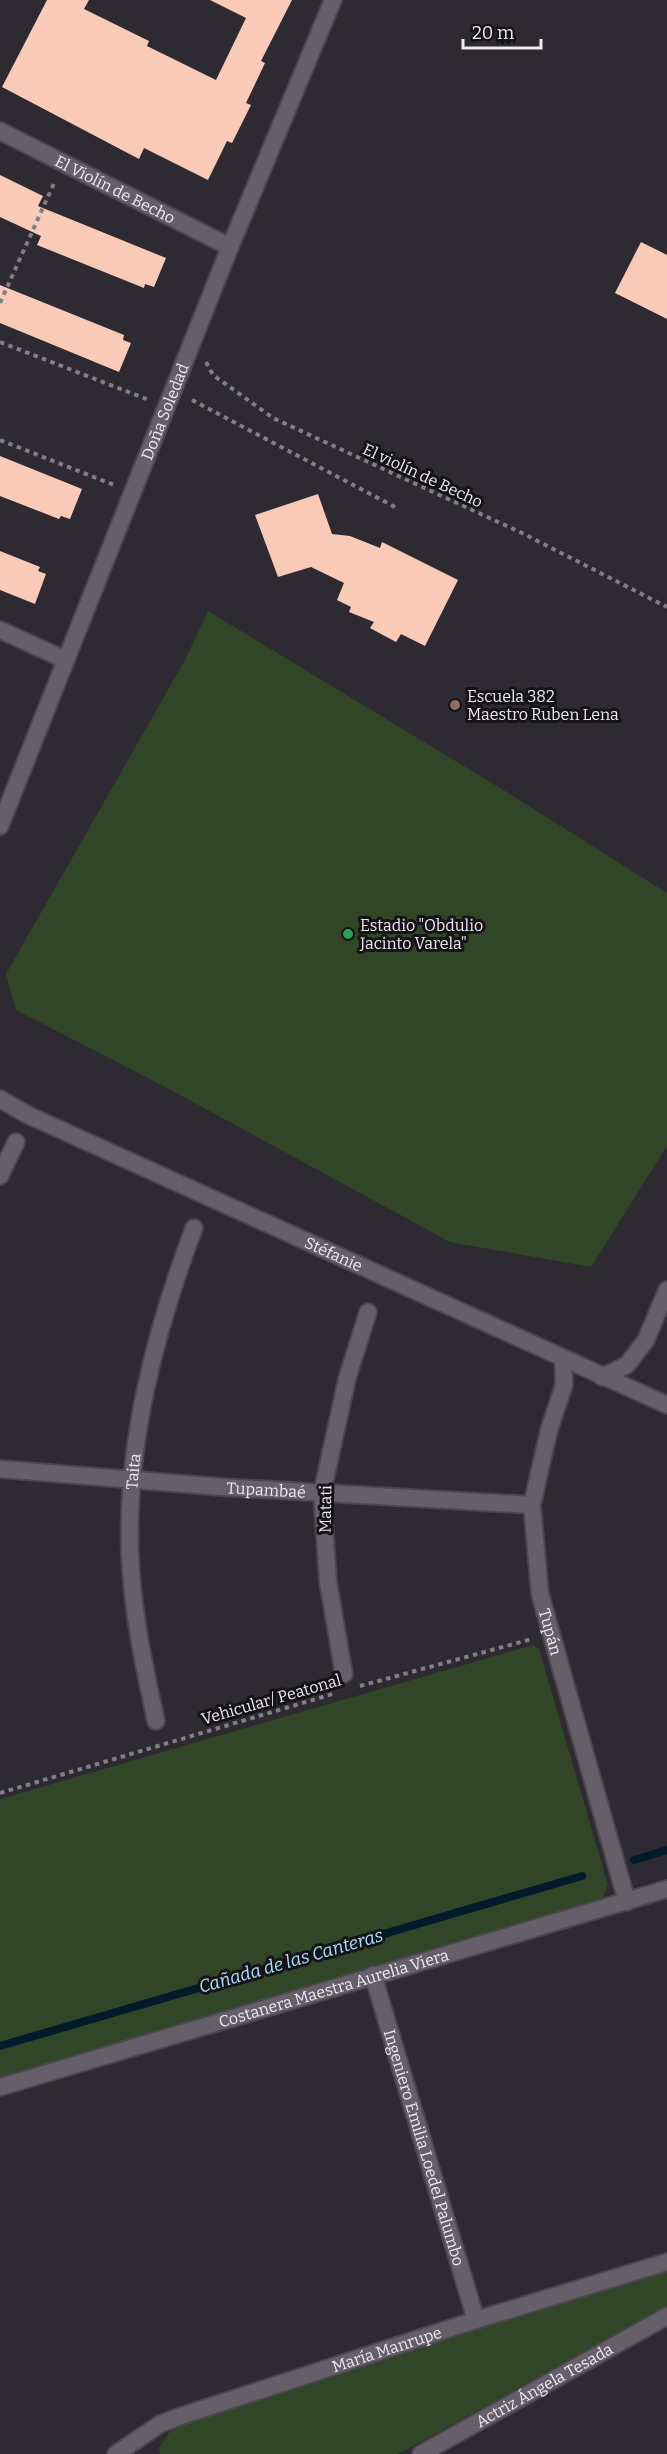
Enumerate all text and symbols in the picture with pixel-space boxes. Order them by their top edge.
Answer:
scale bar [463,12,541,50]
text: 20 m [472,22,514,44]
street label: El Violín de Becho [52,151,178,228]
street label: Doña Soledad [137,360,193,463]
street label: El violín de Becho [360,439,486,512]
place label: Escuela 382 Maestro Ruben Lena [467,687,619,724]
marker: Escuela 382 Maestro Ruben Lena [448,698,462,712]
place label: Estadio "Obdulio Jacinto Varela" [359,916,483,953]
marker: Estadio "Obdulio Jacinto Varela" [341,927,355,941]
street label: Stéfanie [302,1233,366,1276]
street label: Taita [122,1452,145,1490]
street label: Tupambaé [226,1478,306,1502]
street label: Matati [316,1485,335,1533]
street label: Tupán [535,1607,566,1657]
street label: Vehicular/ Peatonal [199,1670,344,1729]
water label: Cañada de las Canteras [196,1924,386,1998]
street label: Costanera Maestra Aurelia Viera [217,1945,451,2032]
street label: Ingeniero Emilia Loedel Palumbo [380,2027,468,2268]
street label: María Manrupe [330,2323,444,2376]
street label: Actriz Ángela Tesada [472,2339,616,2431]

